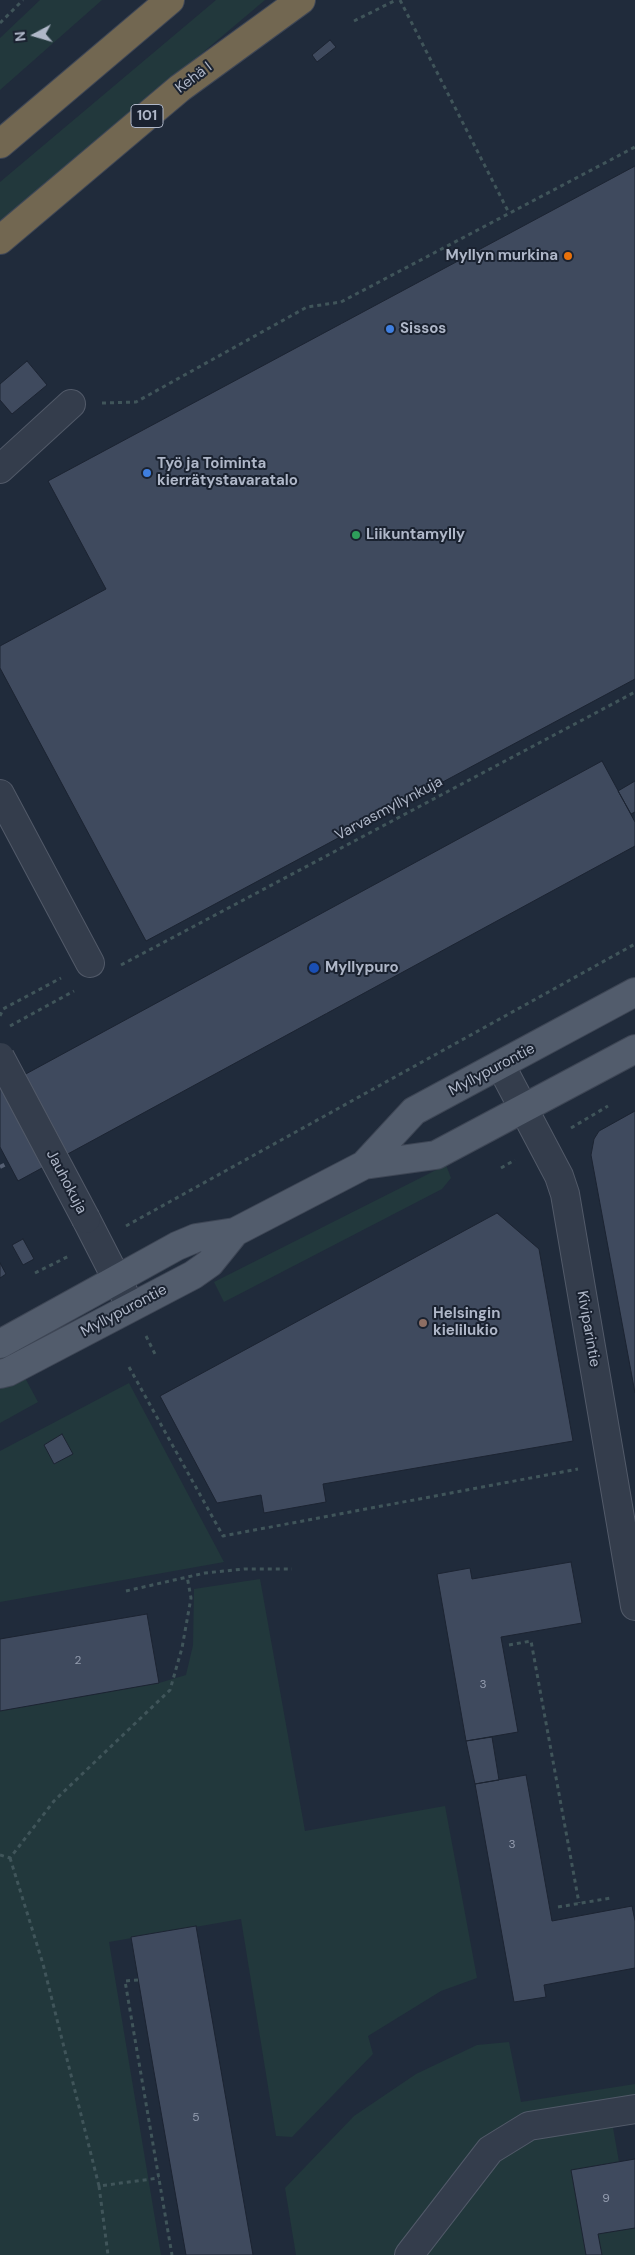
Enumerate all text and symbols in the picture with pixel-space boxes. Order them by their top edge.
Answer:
north arrow [10,10,60,60]
text: N [11,31,30,43]
street label: Kehä I [172,58,216,98]
road number: 101 [131,104,163,128]
place label: Myllyn murkina [445,247,558,265]
marker: Myllyn murkina [562,250,574,262]
place label: Sissos [400,320,446,338]
marker: Sissos [384,323,396,335]
place label: Työ ja Toiminta kierrätystavaratalo [157,455,298,490]
marker: Työ ja Toiminta kierrätystavaratalo [141,467,153,479]
place label: Liikuntamylly [366,526,465,544]
marker: Liikuntamylly [350,529,362,541]
street label: Varvasmyllynkuja [332,773,446,845]
place label: Myllypuro [325,959,399,977]
marker: Myllypuro [307,961,321,975]
street label: Myllypurontie [446,1040,538,1100]
street label: Jauhokuja [42,1147,90,1217]
street label: Myllypurontie [78,1281,170,1341]
street label: Kiviparintie [572,1289,604,1369]
place label: Helsingin kielilukio [433,1305,500,1340]
marker: Helsingin kielilukio [417,1317,429,1329]
house number: 2 [75,1654,81,1668]
house number: 3 [479,1678,487,1692]
house number: 3 [508,1838,516,1852]
house number: 5 [192,2111,200,2125]
house number: 9 [602,2192,610,2206]

